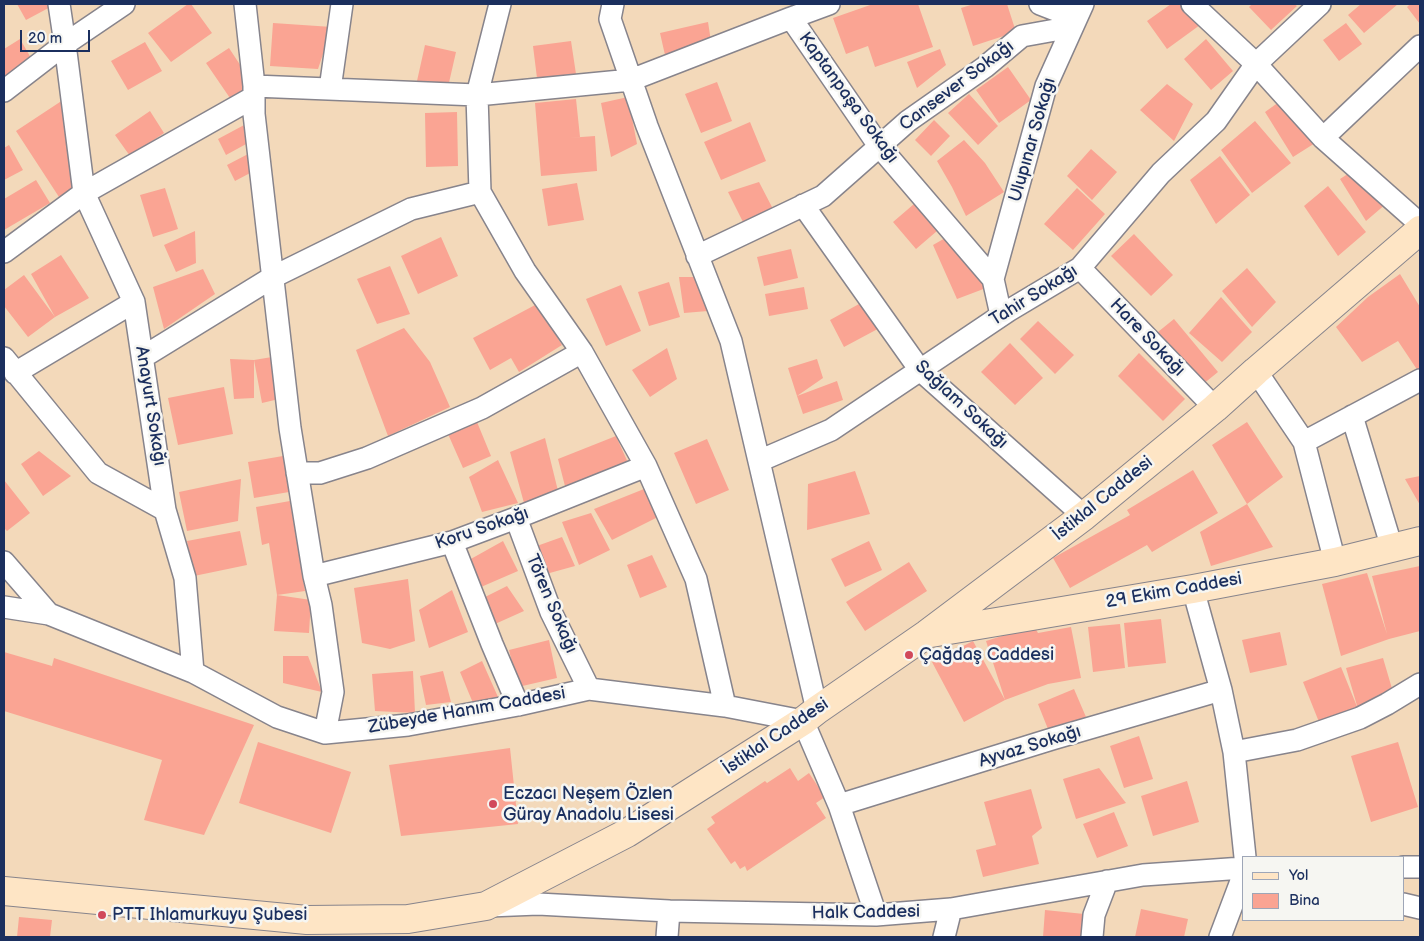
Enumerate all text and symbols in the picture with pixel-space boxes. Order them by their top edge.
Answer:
scale bar [22,20,92,52]
street label: Kaptanpaşa Sokağı [793,28,903,168]
text: 20 m [28,29,62,48]
street label: Cansever Sokağı [896,36,1018,136]
street label: Ulupınar Sokağı [1005,75,1061,205]
street label: Tahir Sokağı [986,261,1082,331]
street label: Hare Sokağı [1105,295,1189,381]
street label: Anayurt Sokağı [130,345,170,467]
street label: Sağlam Sokağı [910,356,1012,454]
street label: İstiklal Caddesi [1048,452,1158,546]
street label: Koru Sokağı [432,503,532,555]
street label: Tören Sokağı [520,551,582,657]
street label: 29 Ekim Caddesi [1104,568,1244,614]
place label: Çağdaş Caddesi [919,644,1054,666]
marker: Çağdaş Caddesi [903,649,915,661]
street label: Zübeyde Hanım Caddesi [367,683,567,739]
street label: İstiklal Caddesi [719,694,833,780]
street label: Ayvaz Sokağı [976,721,1084,773]
place label: Eczacı Neşem Özlen Güray Anadolu Lisesi [503,783,674,826]
marker: Eczacı Neşem Özlen Güray Anadolu Lisesi [487,798,499,810]
legend [1242,856,1404,921]
text: Yol [1289,866,1308,885]
text: Bina [1289,891,1320,910]
street label: Halk Caddesi [812,901,920,925]
place label: PTT Ihlamurkuyu Şubesi [112,904,307,926]
marker: PTT Ihlamurkuyu Şubesi [96,909,108,921]

